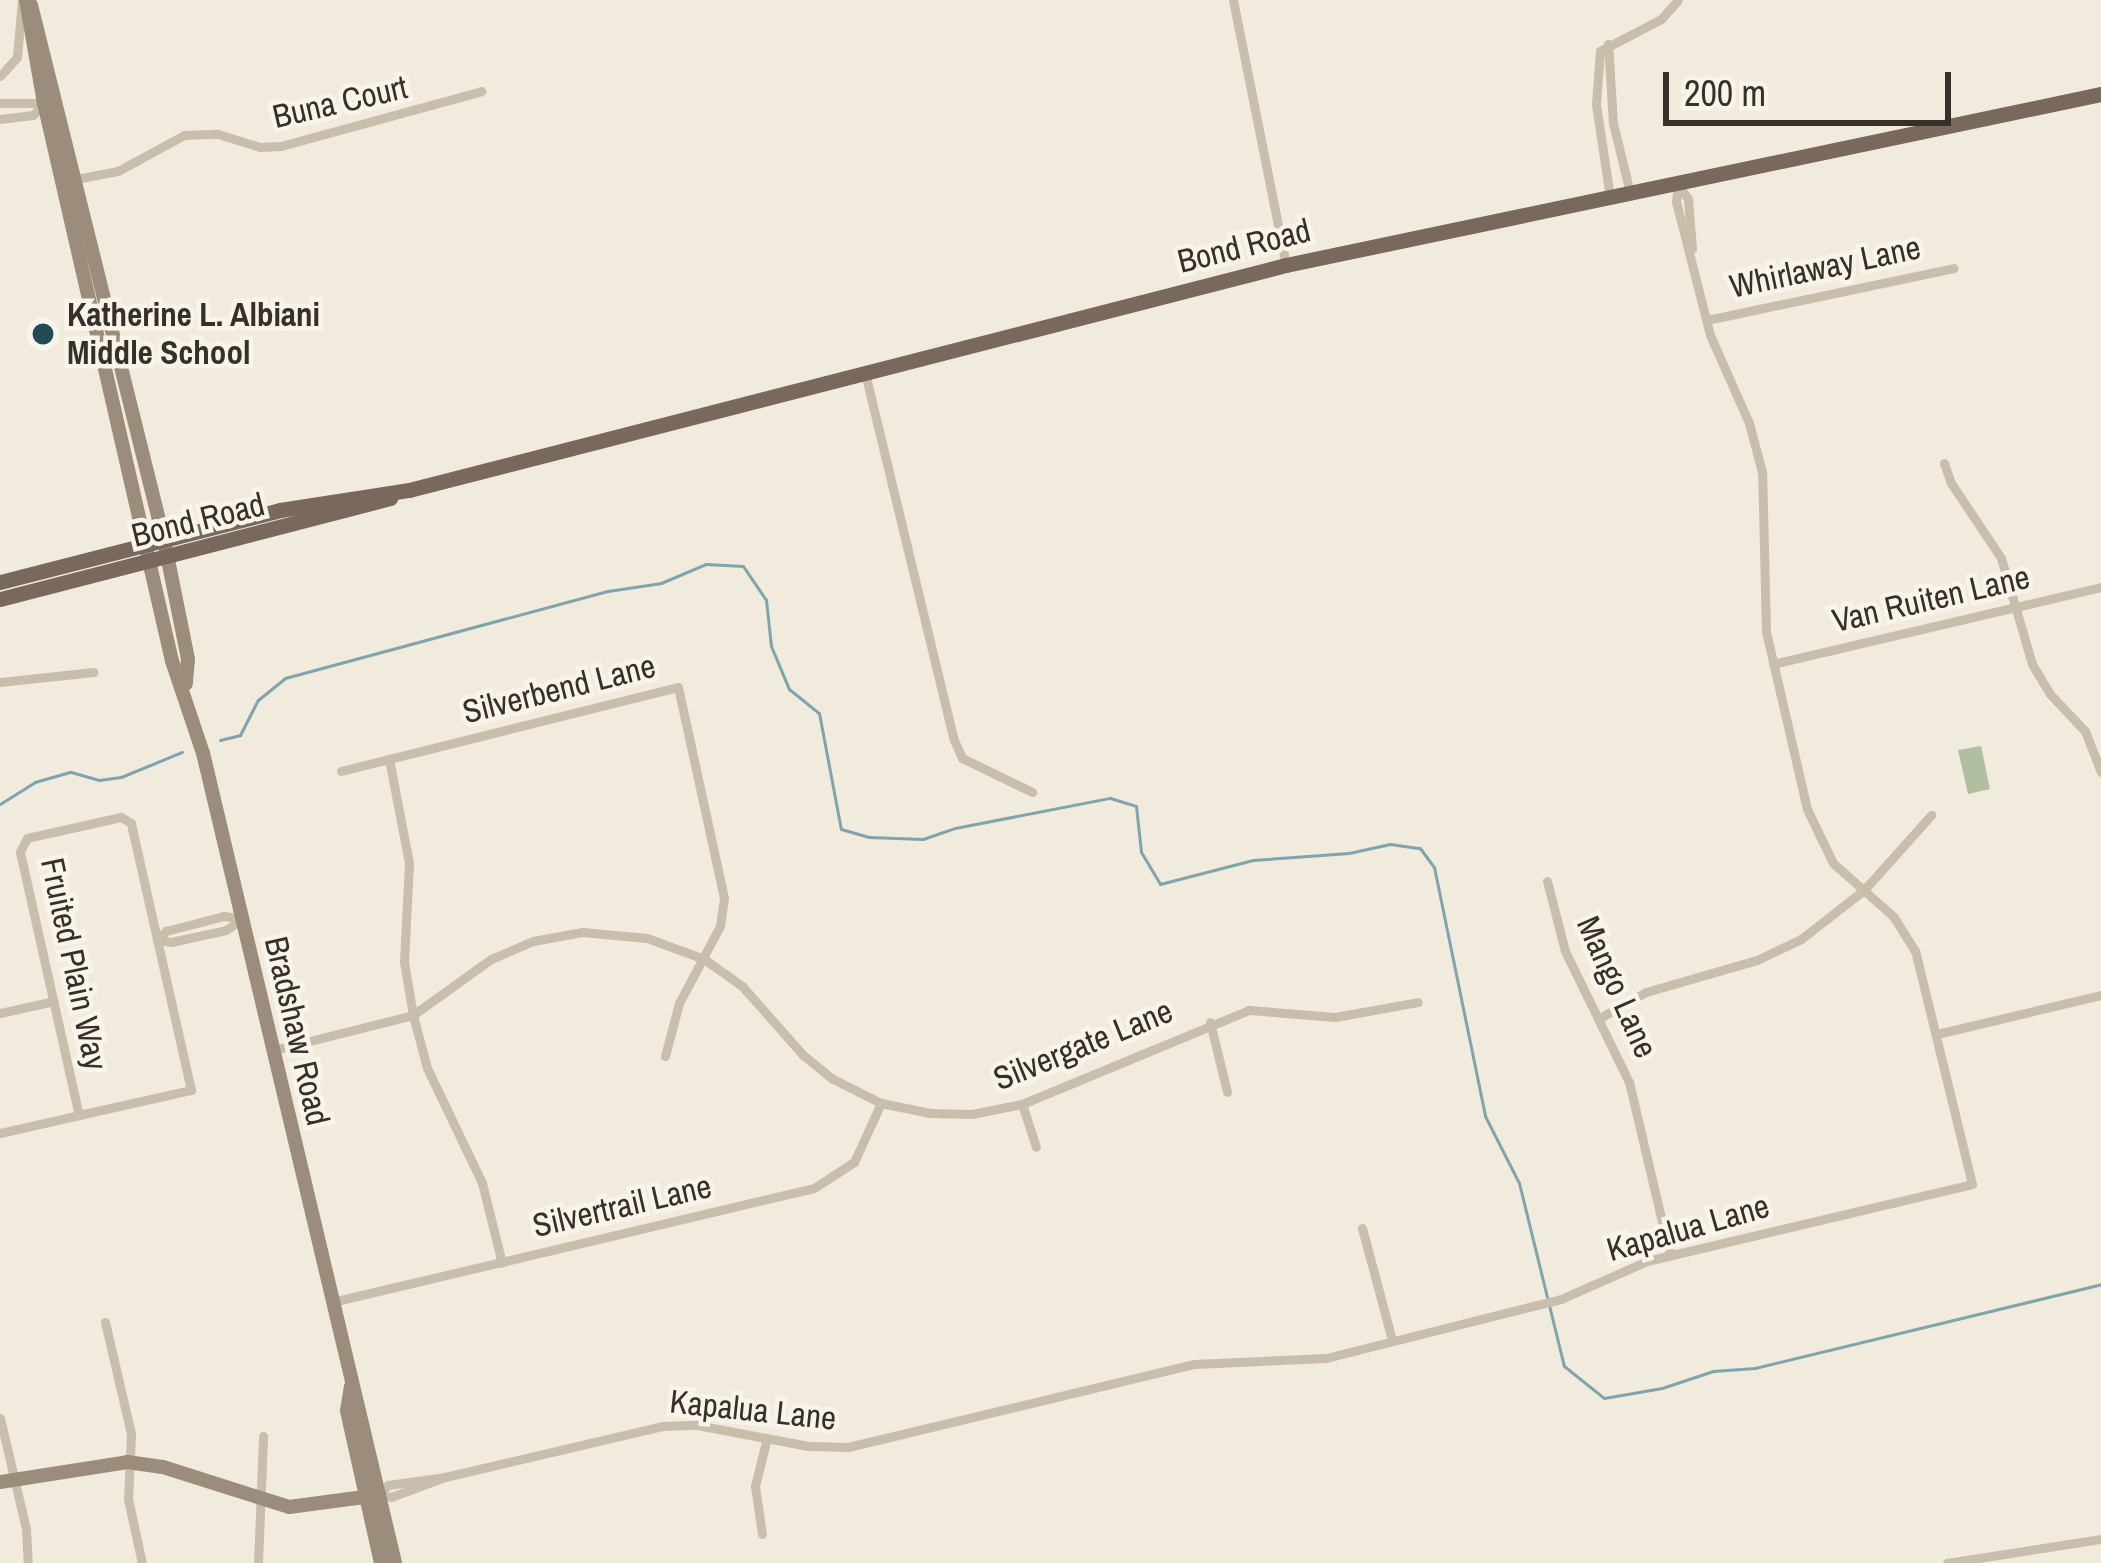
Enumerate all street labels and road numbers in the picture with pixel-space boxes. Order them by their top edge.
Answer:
street label: Buna Court [269,67,411,137]
street label: Bond Road [1174,210,1314,282]
street label: Whirlaway Lane [1726,227,1924,307]
street label: Bond Road [128,484,268,556]
street label: Van Ruiten Lane [1829,557,2033,641]
street label: Silverbend Lane [459,646,659,732]
street label: Fruited Plain Way [32,854,116,1074]
street label: Mango Lane [1568,910,1666,1064]
street label: Bradshaw Road [256,933,338,1129]
street label: Silvergate Lane [988,991,1178,1099]
street label: Silvertrail Lane [529,1166,715,1246]
street label: Kapalua Lane [1602,1186,1774,1270]
street label: Kapalua Lane [668,1382,838,1438]

